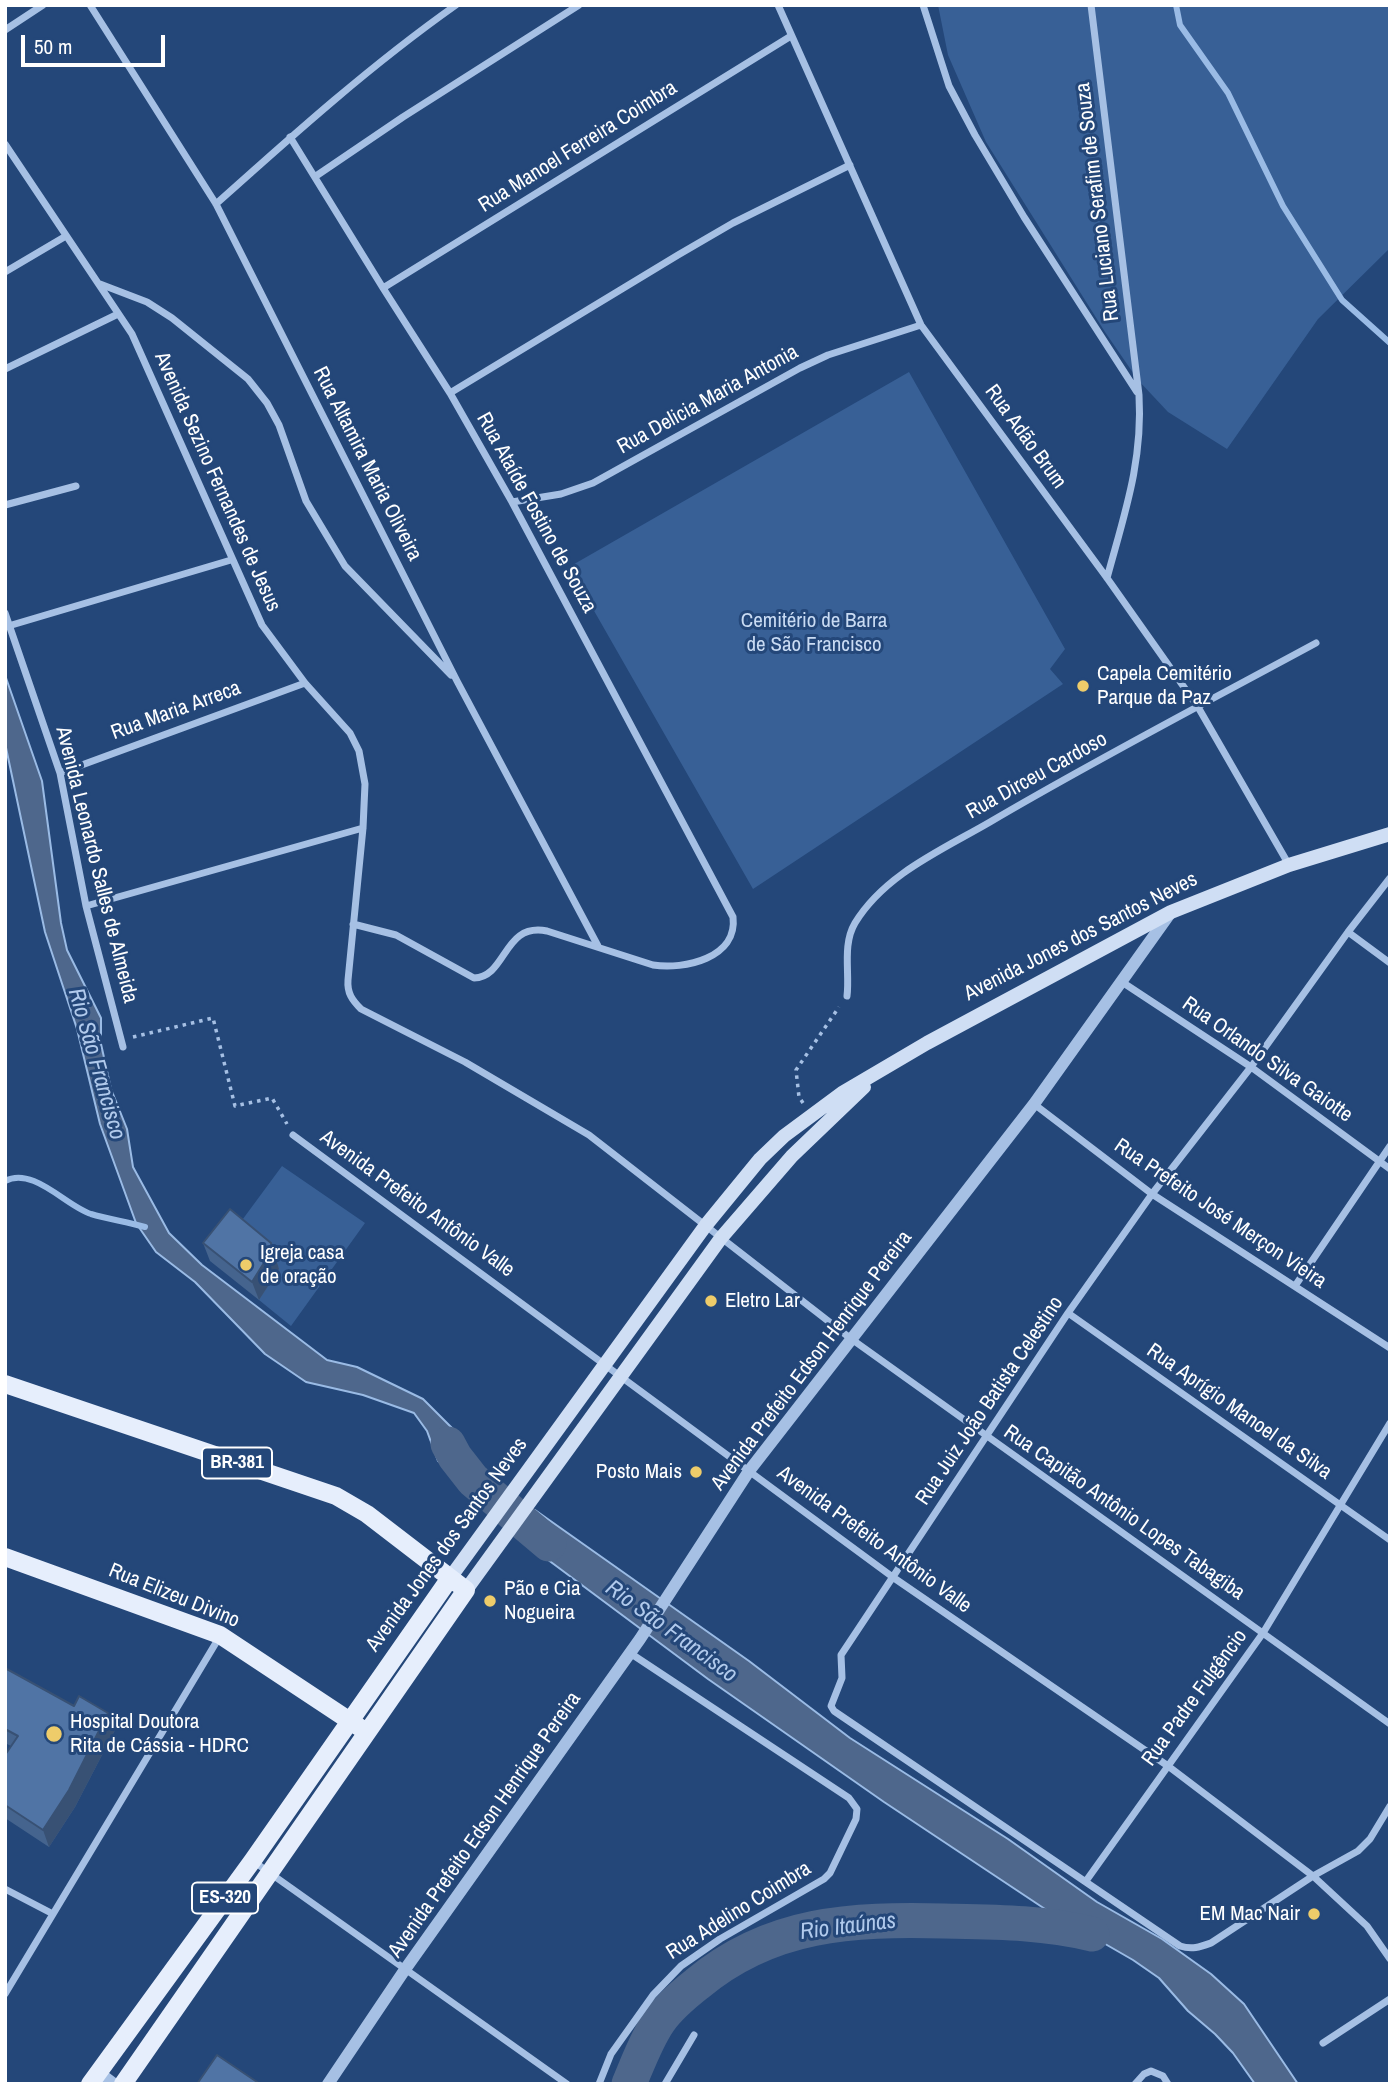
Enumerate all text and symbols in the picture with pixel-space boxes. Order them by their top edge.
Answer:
scale bar [24,21,168,65]
text: 50 m [34,32,72,61]
street label: Rua Manoel Ferreira Coimbra [474,76,682,218]
street label: Rua Luciano Serafim de Souza [1071,81,1125,323]
street label: Rua Delicia Maria Antonia [613,340,803,460]
street label: Avenida Sezino Fernandes de Jesus [148,348,286,616]
street label: Rua Altamira Maria Oliveira [307,363,427,565]
street label: Rua Adão Brum [979,380,1071,494]
street label: Rua Ataíde Fostino de Souza [470,408,602,618]
park label: Cemitério de Barra de São Francisco [741,608,887,658]
place label: Capela Cemitério Parque da Paz [1097,661,1232,711]
street label: Rua Maria Arreca [108,676,244,746]
marker: Capela Cemitério Parque da Paz [1075,678,1091,694]
street label: Avenida Leonardo Salles de Almeida [49,724,143,1006]
street label: Rua Dirceu Cardoso [962,727,1112,825]
street label: Avenida Jones dos Santos Neves [960,867,1202,1007]
water label: Rio São Francisco [61,985,131,1143]
street label: Rua Orlando Silva Gaiotte [1177,992,1357,1128]
street label: Avenida Prefeito Antônio Valle [315,1125,519,1283]
street label: Rua Prefeito José Merçon Vieira [1109,1134,1331,1294]
street label: Avenida Prefeito Edson Henrique Pereira [706,1226,918,1496]
place label: Igreja casa de oração [260,1240,344,1290]
marker: Igreja casa de oração [238,1257,254,1273]
place label: Eletro Lar [725,1288,800,1314]
street label: Rua Juiz João Batista Celestino [911,1292,1069,1510]
marker: Eletro Lar [703,1293,719,1309]
street label: Rua Aprígio Manoel da Silva [1142,1339,1336,1485]
street label: Rua Capitão Antônio Lopes Tabagiba [999,1420,1249,1606]
street label: Avenida Jones dos Santos Neves [361,1433,533,1657]
road number: BR-381 [202,1448,272,1478]
place label: Posto Mais [596,1459,682,1485]
street label: Avenida Prefeito Antônio Valle [772,1461,976,1619]
marker: Posto Mais [688,1464,704,1480]
street label: Rua Elizeu Divino [105,1558,243,1634]
water label: Rio São Francisco [600,1575,742,1689]
place label: Pão e Cia Nogueira [504,1576,581,1626]
marker: Pão e Cia Nogueira [482,1593,498,1609]
street label: Rua Padre Fulgêncio [1137,1625,1253,1771]
street label: Avenida Prefeito Edson Henrique Pereira [383,1687,587,1963]
place label: Hospital Doutora Rita de Cássia - HDRC [70,1709,249,1759]
marker: Hospital Doutora Rita de Cássia - HDRC [44,1724,64,1744]
street label: Rua Adelino Coimbra [662,1856,816,1966]
road number: ES-320 [192,1882,258,1914]
place label: EM Mac Nair [1200,1901,1300,1927]
marker: EM Mac Nair [1306,1906,1322,1922]
water label: Rio Itaúnas [798,1907,898,1947]

